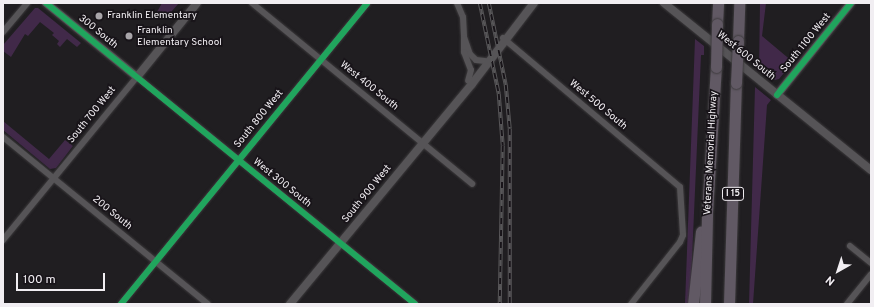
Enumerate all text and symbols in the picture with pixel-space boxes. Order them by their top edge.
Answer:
place label: Franklin Elementary [107,10,197,22]
marker: Franklin Elementary [94,11,104,21]
street label: South 1100 West [778,11,834,75]
street label: 300 South [76,12,120,52]
place label: Franklin Elementary School [137,24,222,48]
street label: West 600 South [714,29,778,83]
marker: Franklin Elementary School [124,31,134,41]
street label: West 400 South [337,59,401,113]
street label: West 500 South [567,77,629,133]
street label: South 700 West [65,84,119,146]
street label: South 800 West [232,87,286,151]
street label: Veterans Memorial Highway [702,91,720,215]
street label: West 300 South [250,156,314,210]
street label: South 900 West [340,162,394,226]
road number: I 15 [721,187,745,201]
street label: 200 South [90,193,134,233]
north arrow [818,251,858,291]
scale bar [18,265,107,291]
text: 100 m [23,272,56,288]
text: N [823,272,838,288]

